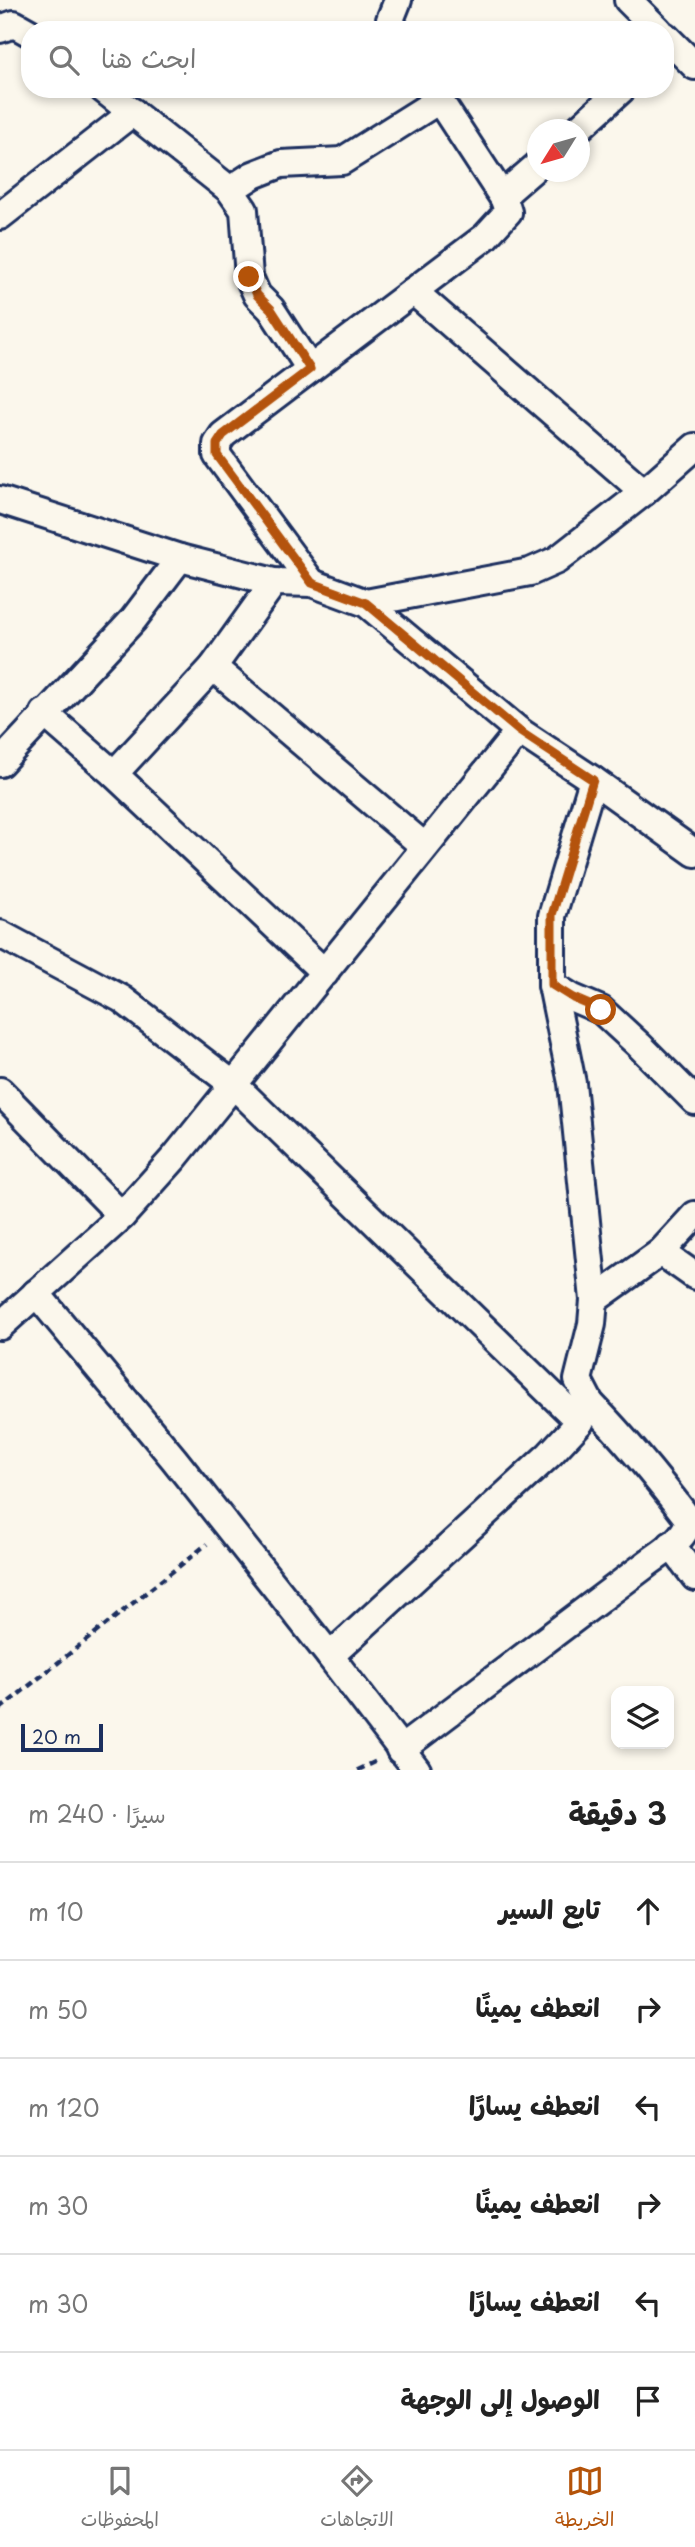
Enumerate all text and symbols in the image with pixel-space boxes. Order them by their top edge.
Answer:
search box [21,21,674,98]
text: ابحث هنا [101,38,196,77]
icon: search [45,41,83,79]
north arrow [527,119,590,182]
route end [233,261,264,292]
route start [585,994,616,1025]
map controls [611,1686,674,1749]
button: layers [611,1686,674,1749]
scale bar [21,1721,103,1753]
text: 20 m [32,1722,81,1750]
text: 3 دقيقة [569,1790,667,1835]
text: سيرًا · 240 m [28,1796,166,1831]
text: تابع السير [499,1889,600,1928]
icon: ahead [629,1892,667,1930]
text: 10 m [28,1894,84,1929]
text: انعطف يمينًا [476,1987,600,2026]
icon: right [629,1990,667,2028]
text: 50 m [28,1992,88,2027]
text: انعطف يسارًا [469,2085,600,2124]
icon: left [629,2088,667,2126]
text: 120 m [28,2090,100,2125]
text: انعطف يمينًا [476,2183,600,2222]
icon: right [629,2186,667,2224]
text: 30 m [28,2188,88,2223]
text: انعطف يسارًا [469,2281,600,2320]
icon: left [629,2284,667,2322]
text: 30 m [28,2286,88,2321]
text: الوصول إلى الوجهة [401,2379,600,2418]
icon: arrive [629,2382,667,2420]
tab: المحفوظات [81,2462,159,2536]
tab: الاتجاهات [320,2462,394,2536]
tab: الخريطة [555,2462,614,2536]

